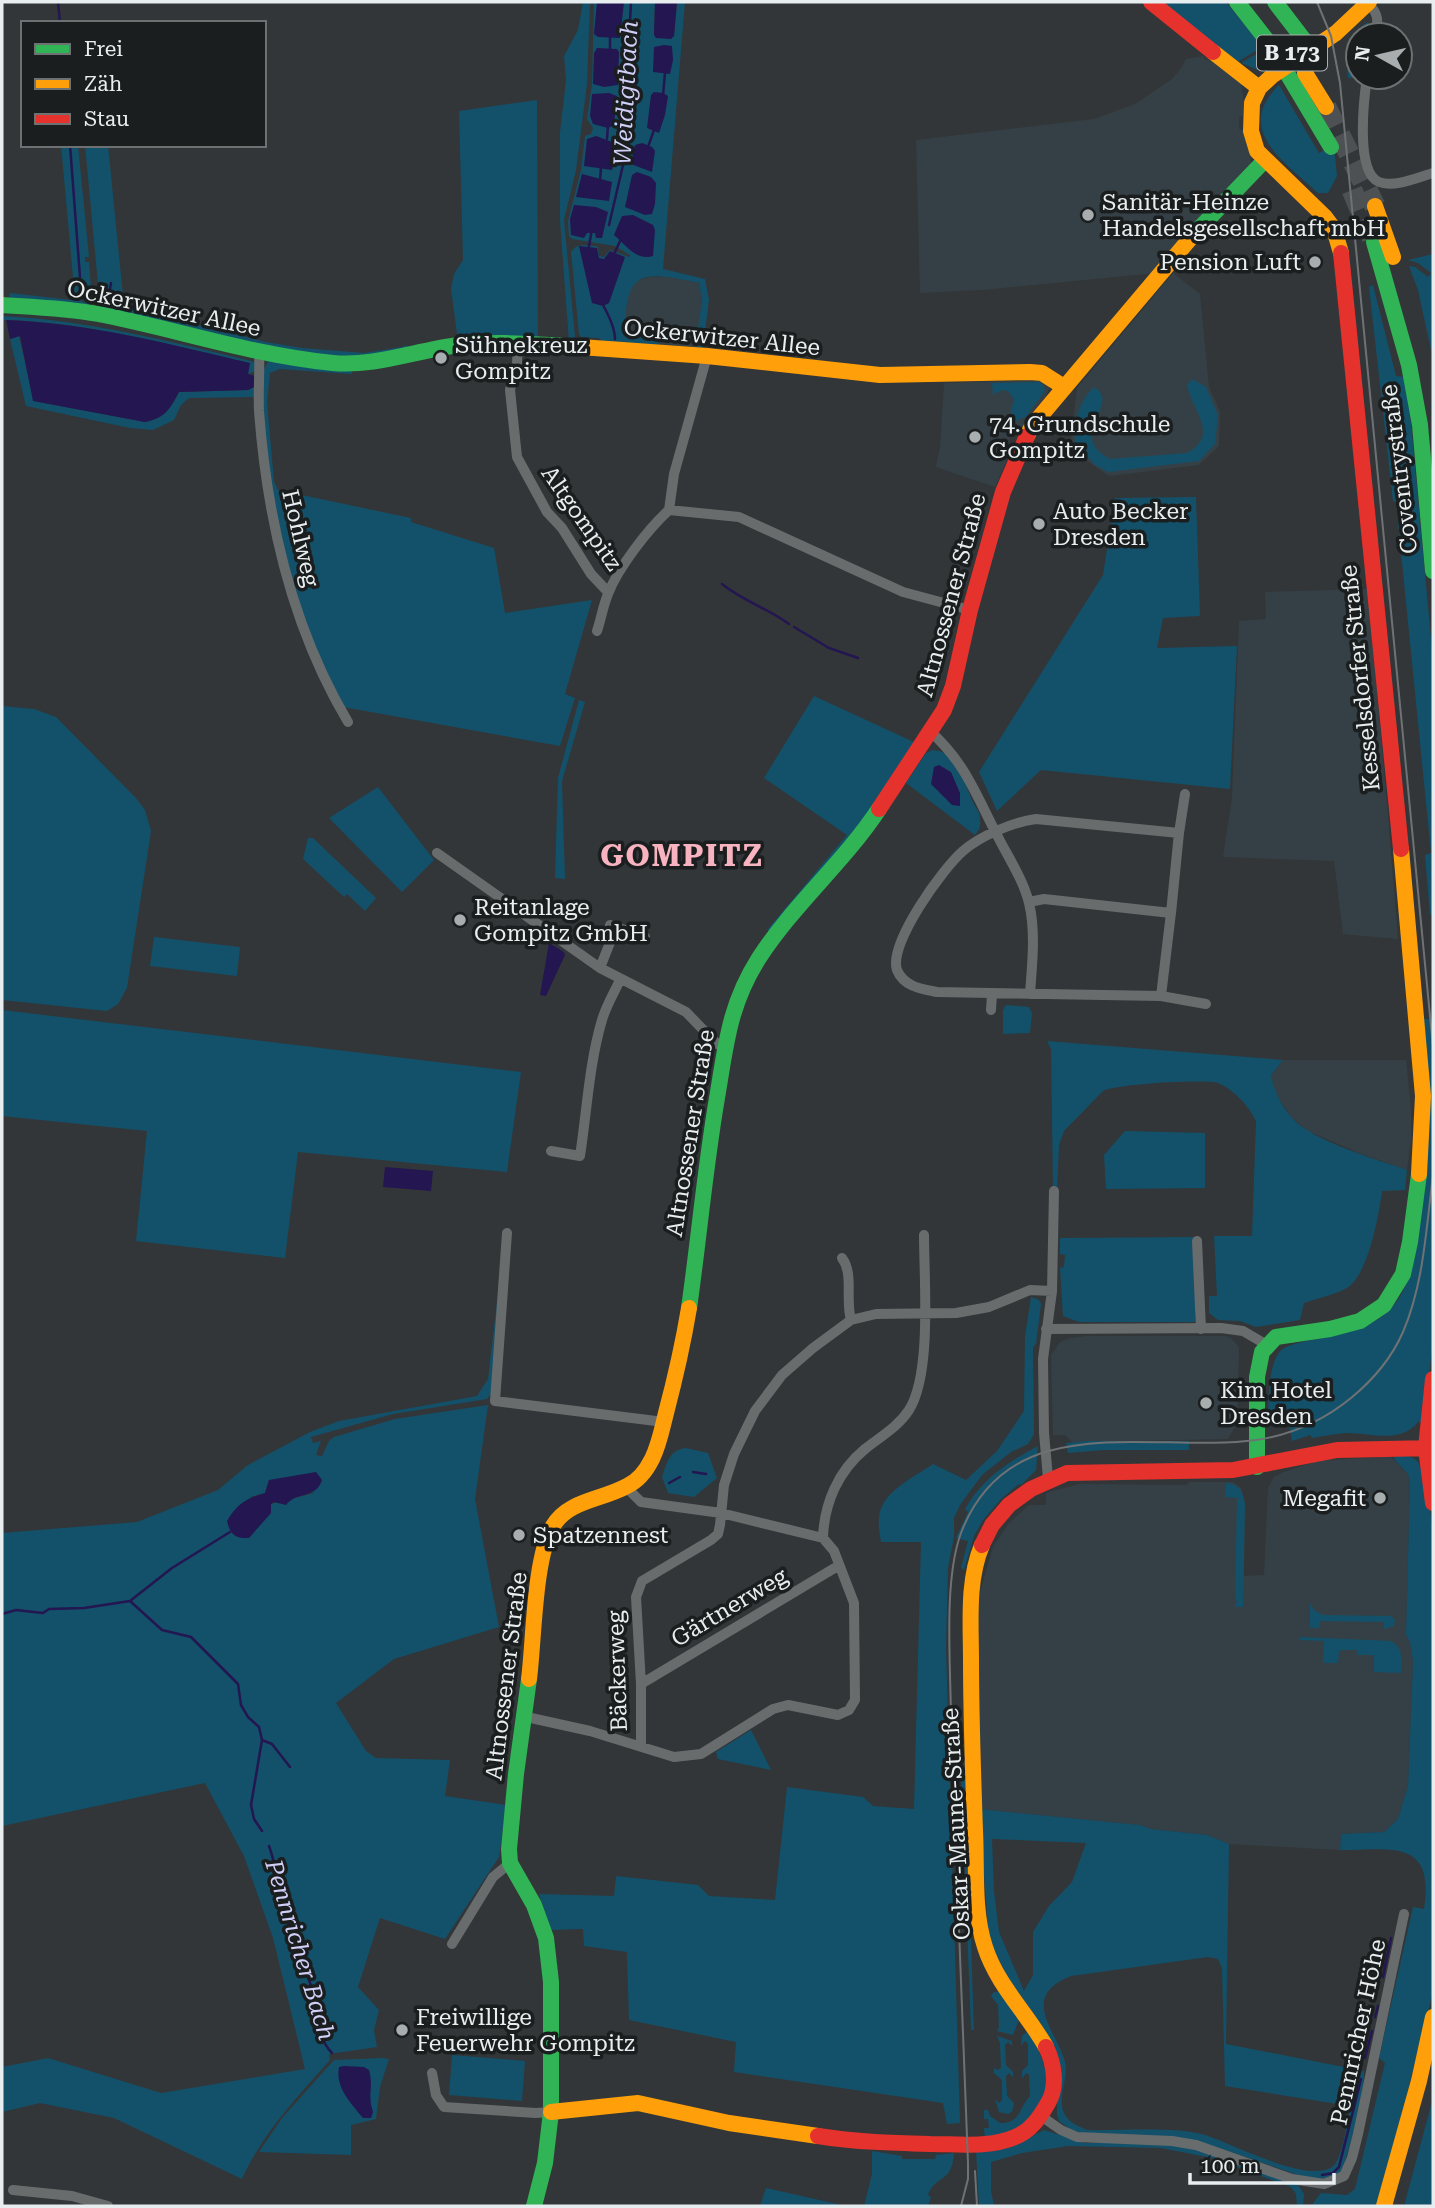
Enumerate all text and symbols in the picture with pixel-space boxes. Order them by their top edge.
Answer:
water label: Weidigtbach [608,20,644,166]
legend [21,21,266,147]
north arrow [1344,21,1414,91]
road number: B 173 [1257,36,1327,70]
text: Frei [84,37,123,61]
text: N [1350,44,1375,63]
text: Zäh [84,72,123,96]
text: Stau [84,107,129,131]
place label: Sanitär-Heinze Handelsgesellschaft mbH [1102,189,1385,242]
marker: Sanitär-Heinze Handelsgesellschaft mbH [1080,207,1096,223]
place label: Pension Luft [1160,249,1301,276]
marker: Pension Luft [1307,254,1323,270]
street label: Ockerwitzer Allee [64,275,263,342]
street label: Ockerwitzer Allee [622,314,822,361]
place label: Sühnekreuz Gompitz [455,332,588,385]
marker: Sühnekreuz Gompitz [433,350,449,366]
street label: Coventrystraße [1376,383,1423,555]
place label: 74. Grundschule Gompitz [989,411,1170,464]
marker: 74. Grundschule Gompitz [967,429,983,445]
street label: Altgompitz [536,461,628,576]
street label: Hohlweg [276,487,325,589]
street label: Altnossener Straße [911,490,992,700]
place label: Auto Becker Dresden [1053,498,1189,551]
marker: Auto Becker Dresden [1031,516,1047,532]
street label: Kesselsdorfer Straße [1335,563,1386,792]
district label: GOMPITZ [600,838,764,873]
place label: Reitanlage Gompitz GmbH [474,894,648,947]
marker: Reitanlage Gompitz GmbH [452,912,468,928]
street label: Altnossener Straße [661,1027,720,1239]
place label: Kim Hotel Dresden [1220,1377,1332,1430]
marker: Kim Hotel Dresden [1198,1395,1214,1411]
place label: Megafit [1283,1485,1366,1512]
marker: Megafit [1372,1490,1388,1506]
place label: Spatzennest [533,1522,669,1549]
marker: Spatzennest [511,1527,527,1543]
street label: Gärtnerweg [666,1562,792,1653]
street label: Altnossener Straße [480,1570,533,1782]
street label: Bäckerweg [602,1610,633,1732]
street label: Oskar-Maune-Straße [937,1707,976,1941]
water label: Pennricher Bach [259,1855,341,2044]
street label: Pennricher Höhe [1326,1937,1391,2128]
place label: Freiwillige Feuerwehr Gompitz [416,2004,635,2057]
marker: Freiwillige Feuerwehr Gompitz [394,2022,410,2038]
scale bar [1190,2142,1334,2186]
text: 100 m [1200,2154,1260,2178]

